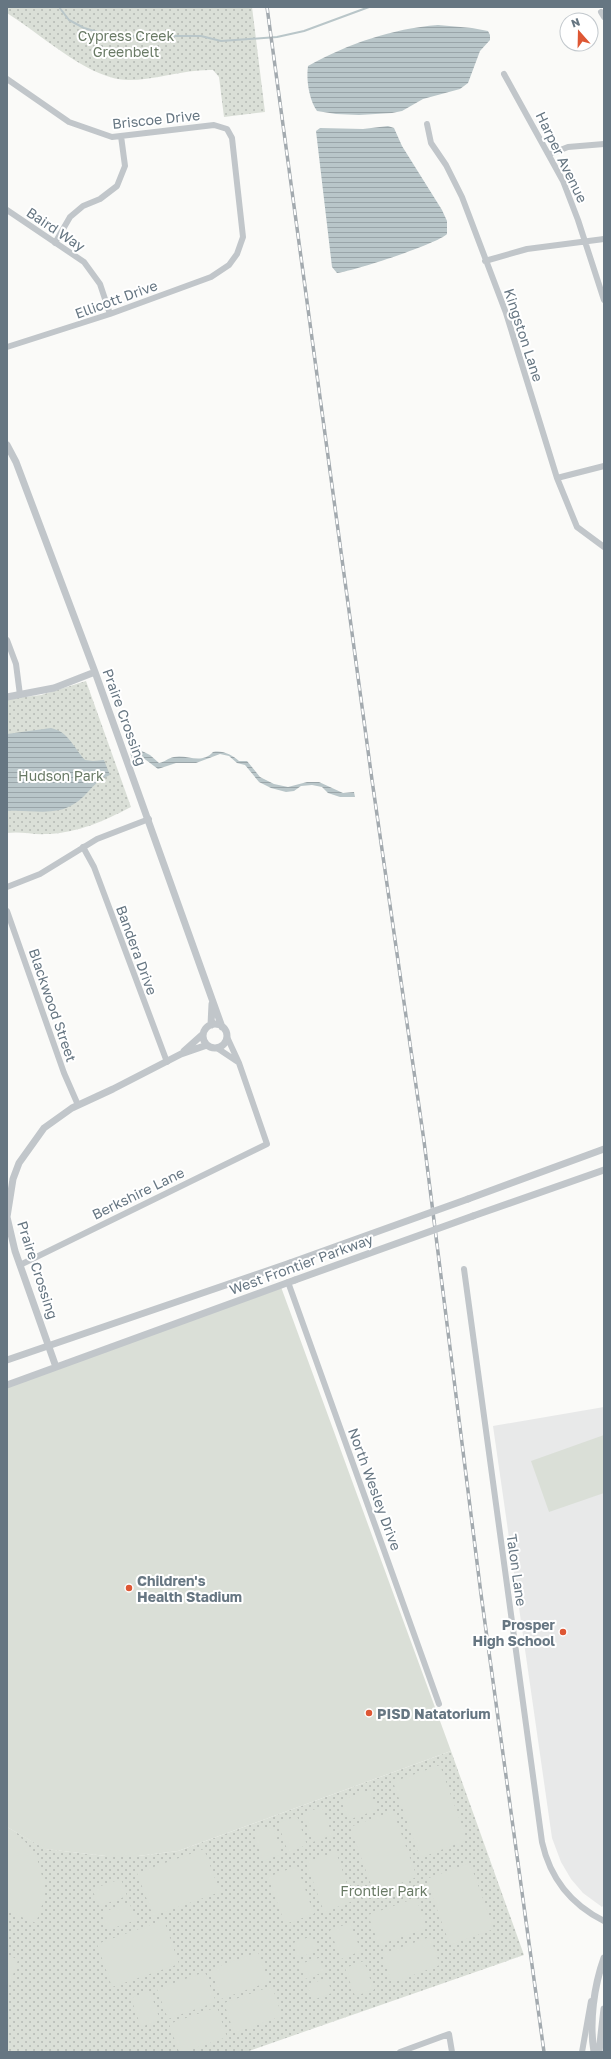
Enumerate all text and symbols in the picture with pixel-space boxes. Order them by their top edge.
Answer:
north arrow [559,12,599,52]
text: N [569,15,582,30]
park label: Cypress Creek Greenbelt [78,27,174,60]
street label: Briscoe Drive [111,106,201,132]
street label: Harper Avenue [533,109,591,205]
street label: Baird Way [24,203,89,255]
street label: Ellicott Drive [72,276,160,322]
street label: Kingston Lane [501,286,547,384]
street label: Praire Crossing [100,666,150,768]
park label: Hudson Park [18,767,104,784]
street label: Bandera Drive [113,903,161,997]
street label: Blackwood Street [26,946,80,1064]
street label: Berkshire Lane [89,1163,187,1223]
street label: Praire Crossing [14,1219,62,1321]
street label: West Frontier Parkway [227,1230,375,1298]
street label: North Wesley Drive [345,1425,405,1553]
street label: Talon Lane [504,1533,530,1607]
place label: Children's Health Stadium [137,1572,242,1605]
marker: Children's Health Stadium [124,1583,134,1593]
place label: Prosper High School [473,1616,556,1649]
marker: Prosper High School [558,1627,568,1637]
place label: PISD Natatorium [377,1705,490,1722]
marker: PISD Natatorium [364,1708,374,1718]
park label: Frontier Park [340,1882,428,1899]

